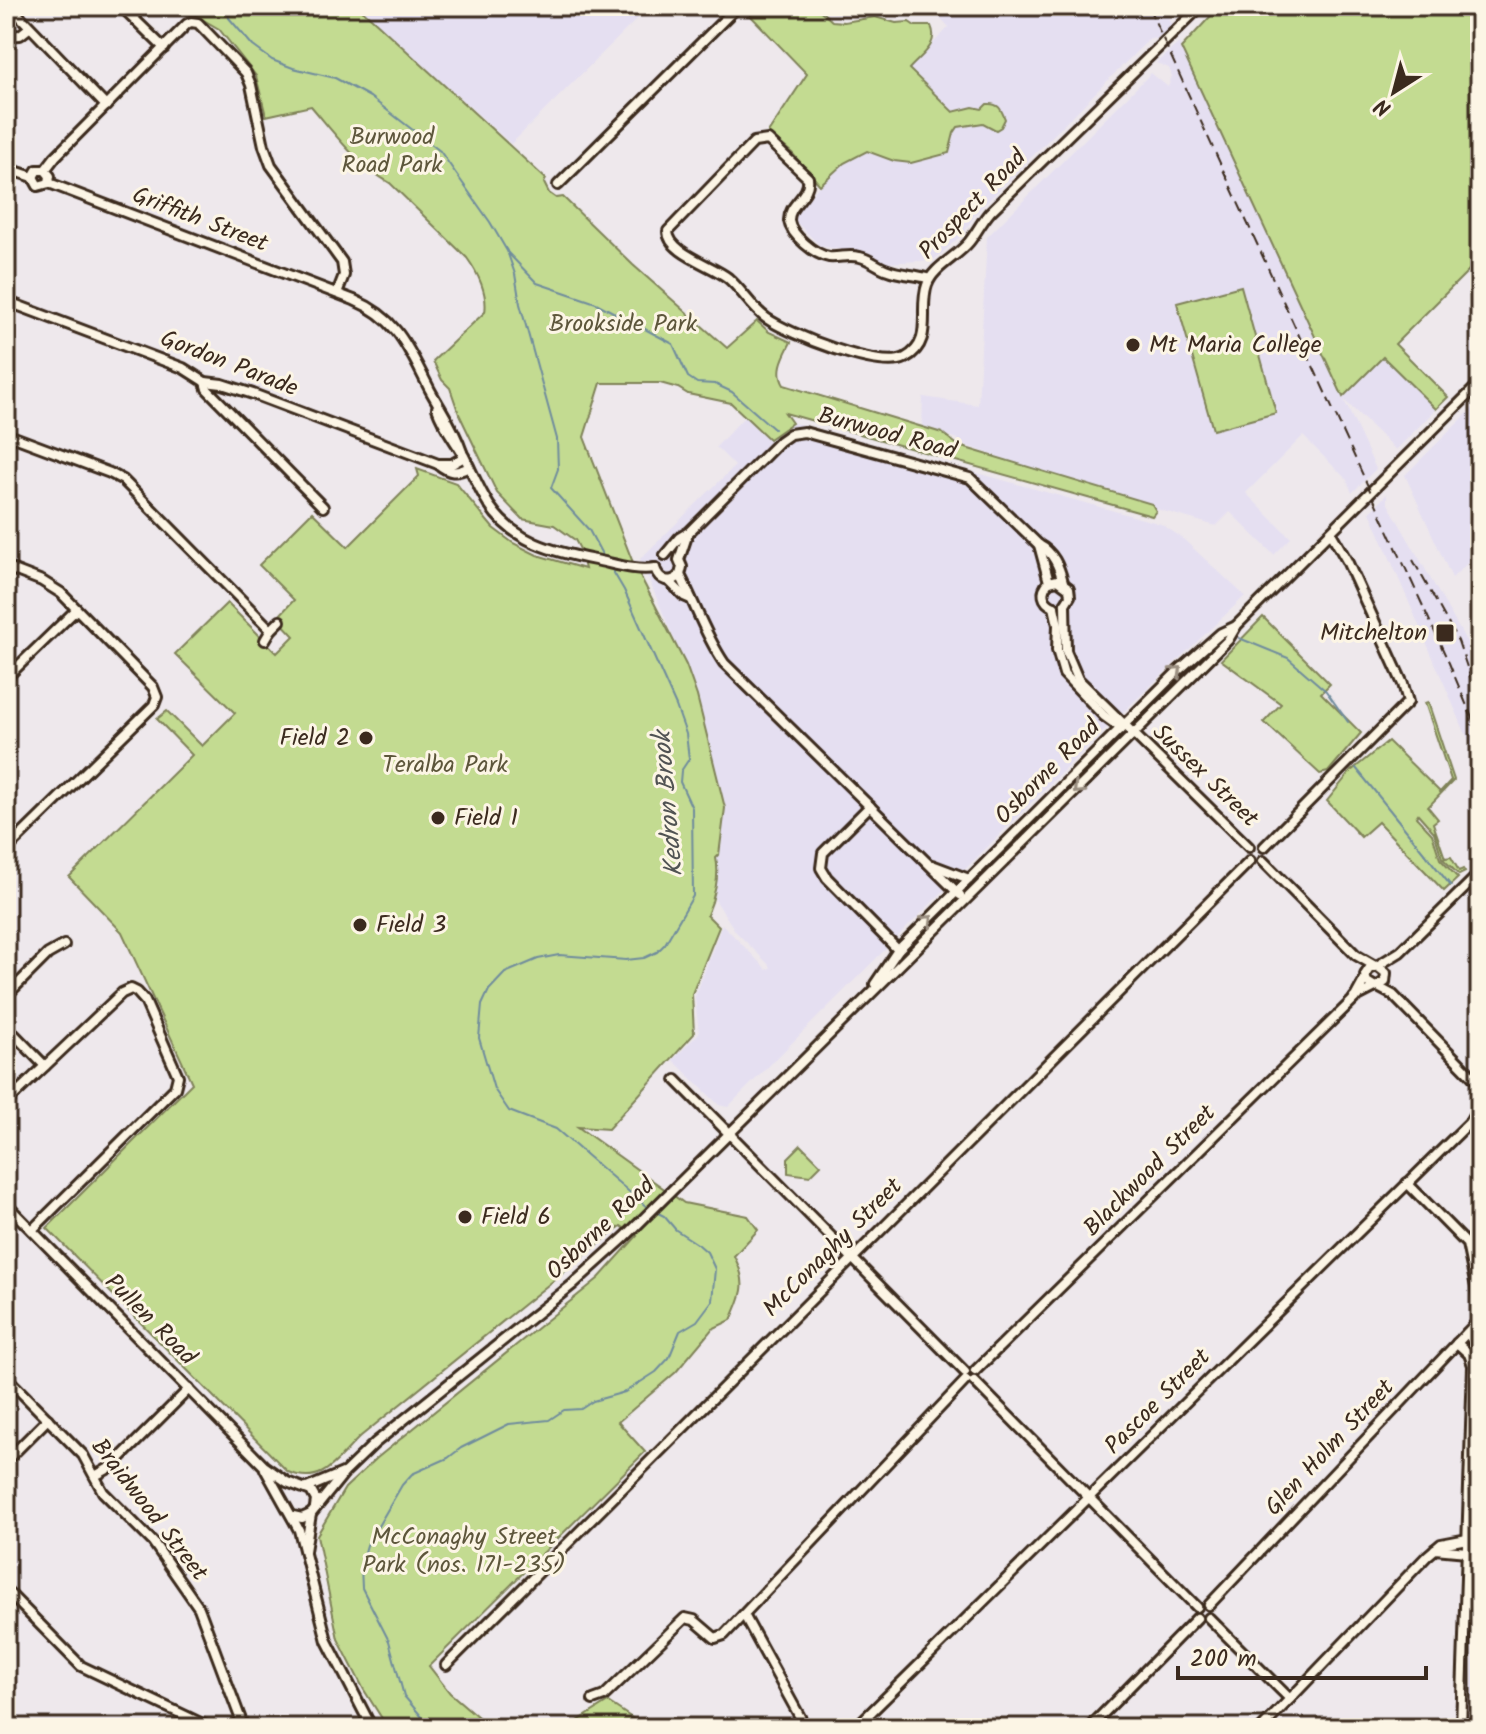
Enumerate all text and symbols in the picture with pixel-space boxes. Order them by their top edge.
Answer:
north arrow [1354,52,1434,132]
text: N [1368,88,1400,124]
park label: Burwood Road Park [341,118,443,185]
street label: Prospect Road [910,140,1037,270]
street label: Griffith Street [126,176,274,264]
park label: Brookside Park [549,305,698,344]
street label: Gordon Parade [154,320,304,408]
place label: Mt Maria College [1149,326,1322,365]
marker: Mt Maria College [1124,336,1142,354]
street label: Burwood Road [813,397,962,472]
place label: Mitchelton [1320,614,1427,653]
marker: Mitchelton [1434,622,1456,644]
one-way arrow [1168,666,1182,681]
street label: Osborne Road [986,709,1111,834]
street label: Sussex Street [1142,715,1268,838]
place label: Field 2 [280,719,350,758]
water label: Kedron Brook [641,726,696,878]
marker: Field 2 [357,729,375,747]
park label: Teralba Park [382,746,509,785]
one-way arrow [1073,780,1087,794]
place label: Field 1 [454,799,518,838]
marker: Field 1 [429,809,447,827]
place label: Field 3 [376,906,446,945]
one-way arrow [919,915,933,929]
marker: Field 3 [351,916,369,934]
street label: Blackwood Street [1074,1095,1226,1247]
street label: Osborne Road [537,1167,665,1290]
street label: McConaghy Street [754,1168,913,1327]
place label: Field 6 [481,1198,551,1237]
marker: Field 6 [456,1208,474,1226]
street label: Pullen Road [95,1265,206,1376]
street label: Pascoe Street [1096,1339,1221,1464]
street label: Glen Holm Street [1256,1370,1405,1526]
street label: Braidwood Street [81,1430,218,1591]
park label: McConaghy Street Park (nos. 171-235) [362,1518,566,1585]
scale bar [1178,1630,1426,1680]
text: 200 m [1190,1640,1257,1679]

